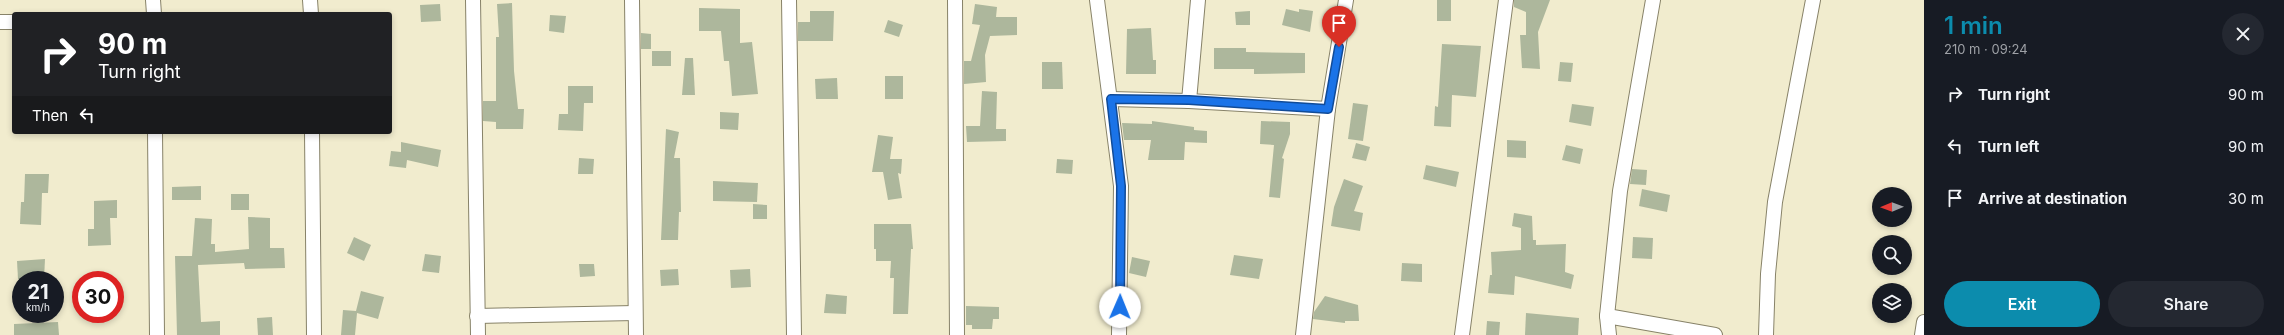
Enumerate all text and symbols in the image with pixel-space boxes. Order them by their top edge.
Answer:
pin [1322,6,1356,47]
text: 1 min [1944,11,2003,40]
icon: arrive [1328,12,1350,34]
button: close [2222,13,2264,55]
text: 90 m [98,27,167,61]
icon: right [32,28,84,80]
text: 210 m · 09:24 [1944,41,2028,57]
text: Turn right [98,61,181,82]
icon: right [1944,83,1966,105]
text: Turn right [1978,85,2050,104]
text: 90 m [2228,85,2264,104]
icon: left [76,104,98,126]
text: Then [32,106,68,125]
icon: left [1944,135,1966,157]
text: Turn left [1978,137,2039,156]
text: 90 m [2228,137,2264,156]
north arrow [1872,187,1912,227]
map controls [1872,187,1912,323]
icon: arrive [1944,187,1966,209]
text: Arrive at destination [1978,189,2127,208]
text: 30 m [2228,189,2264,208]
button: search [1872,235,1912,275]
speed limit sign: 30 [72,271,124,323]
text: 21 [27,280,49,304]
button: Exit [1944,281,2100,327]
button: Share [2108,281,2264,327]
button: layers [1872,283,1912,323]
position arrow [1099,286,1141,328]
text: km/h [26,301,50,313]

